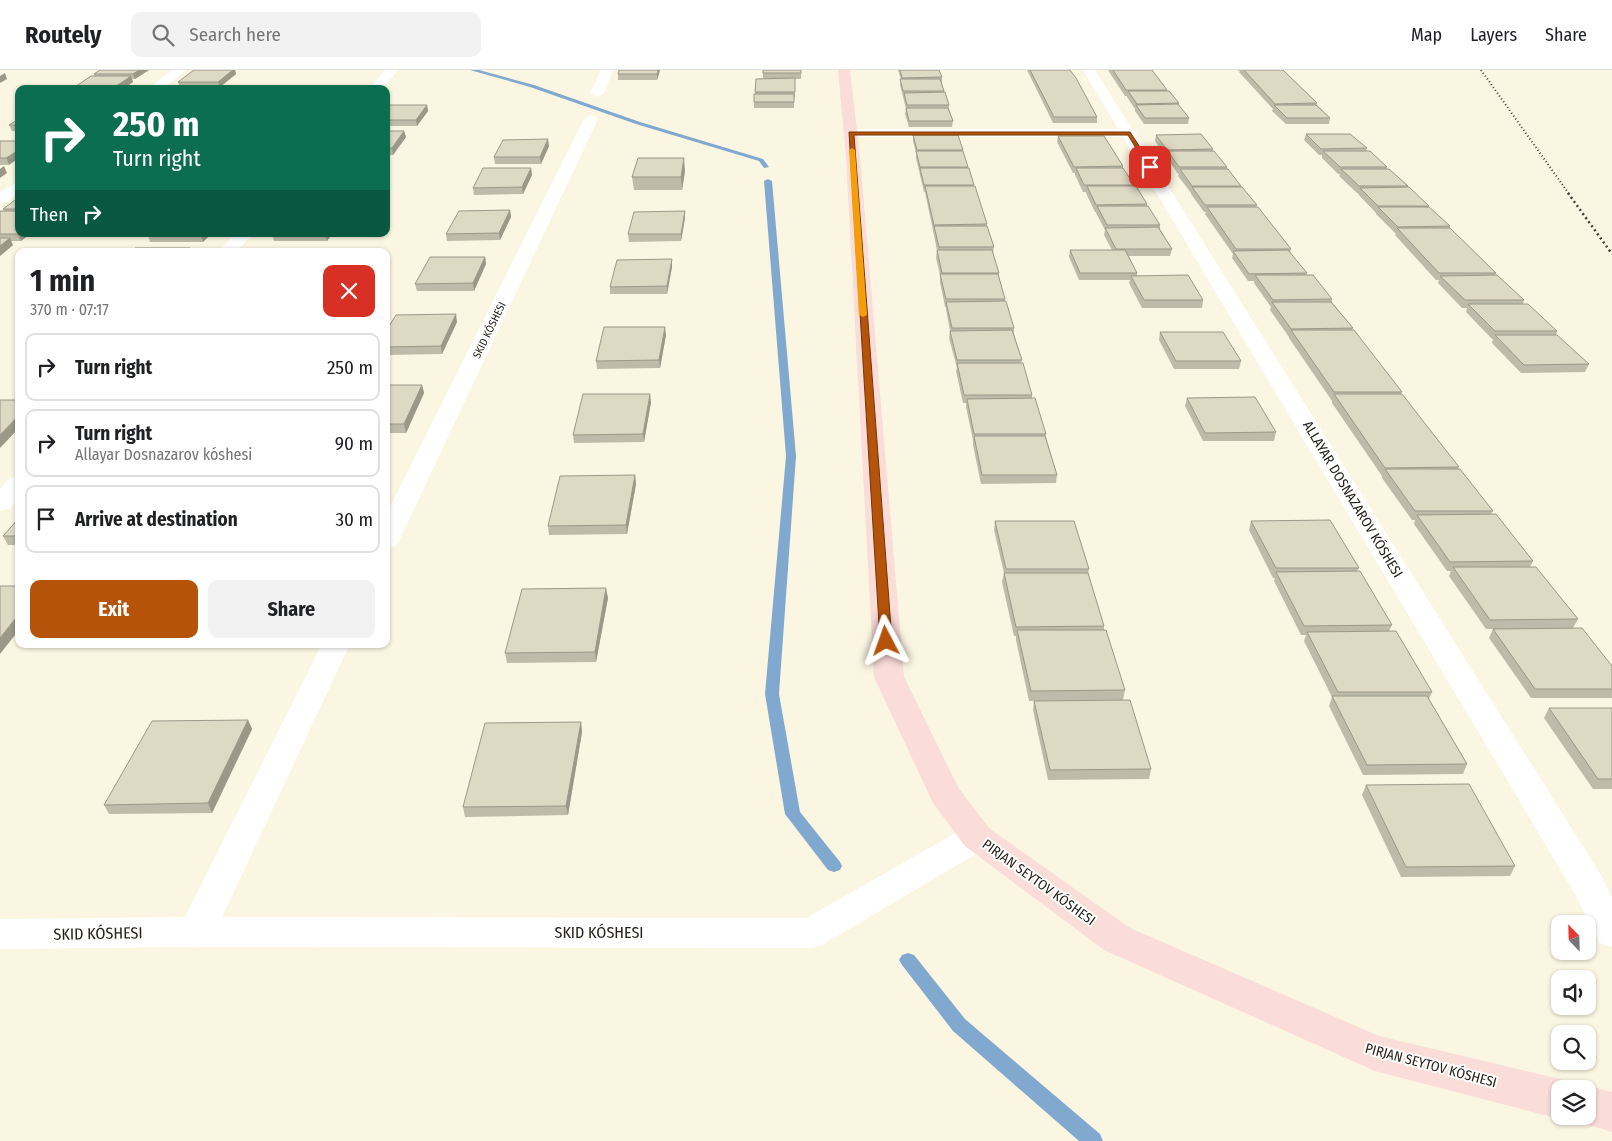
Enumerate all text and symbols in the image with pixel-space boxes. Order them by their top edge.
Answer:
search box [131,12,481,57]
text: Routely [25,21,101,49]
icon: search [149,21,177,49]
text: Search here [189,23,281,46]
text: Map [1411,24,1442,46]
text: Layers [1470,24,1517,46]
text: Share [1545,24,1587,46]
text: 250 m [113,103,200,145]
icon: right [30,105,95,170]
text: Turn right [113,145,201,172]
pin [1129,146,1171,188]
icon: arrive [1136,153,1164,181]
icon: right [78,200,106,228]
text: Then [30,203,68,226]
text: 1 min [30,263,95,299]
button: close [323,265,375,317]
street label: SKID KÓSHESI [469,299,509,361]
text: 370 m · 07:17 [30,300,109,319]
icon: right [32,353,60,381]
text: Turn right [75,356,152,379]
text: 250 m [327,356,373,379]
street label: ALLAYAR DOSNAZAROV KÓSHESI [1299,417,1407,581]
text: Turn right [75,422,152,445]
icon: right [32,429,60,457]
text: 90 m [335,432,373,455]
text: Allayar Dosnazarov kóshesi [75,445,252,464]
icon: arrive [32,505,60,533]
text: Arrive at destination [75,508,238,531]
text: 30 m [335,508,373,531]
button: Exit [30,580,198,638]
button: Share [208,580,375,638]
position arrow [859,614,911,666]
street label: PIRJAN SEYTOV KÓSHESI [979,835,1099,929]
north arrow [1551,915,1596,960]
map controls [1551,915,1596,1125]
street label: SKID KÓSHESI [53,923,143,944]
street label: SKID KÓSHESI [554,923,644,942]
button: sound [1551,970,1596,1015]
button: search [1551,1025,1596,1070]
street label: PIRJAN SEYTOV KÓSHESI [1363,1039,1499,1091]
button: layers [1551,1080,1596,1125]

